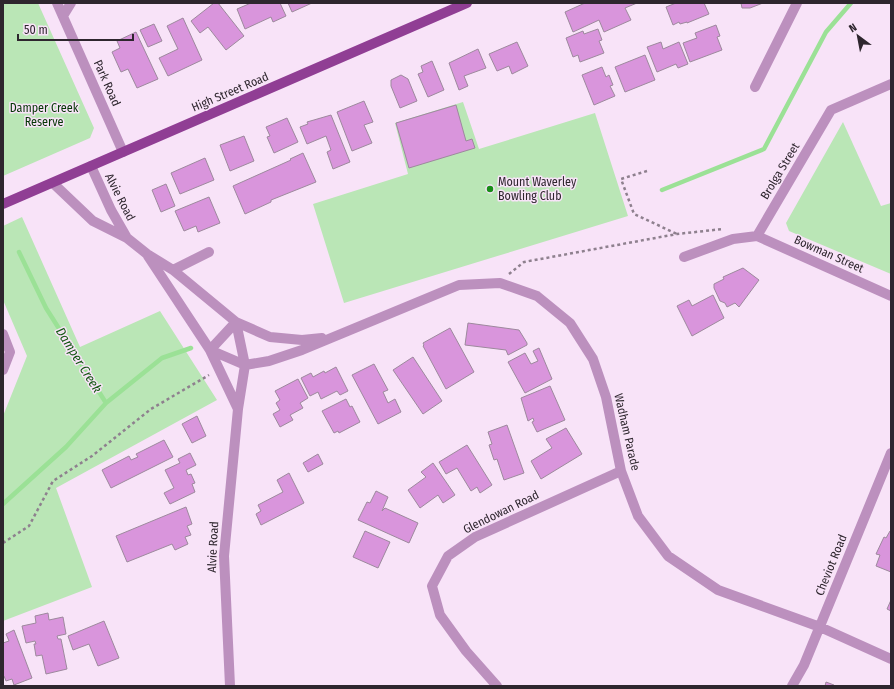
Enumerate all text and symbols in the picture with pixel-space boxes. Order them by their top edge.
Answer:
scale bar [18,16,133,42]
north arrow [838,16,878,56]
text: N [847,21,859,35]
text: 50 m [24,23,48,37]
street label: Park Road [91,58,123,108]
street label: High Street Road [189,69,271,115]
park label: Damper Creek Reserve [10,101,79,129]
street label: Brolga Street [758,140,802,202]
street label: Alvie Road [102,171,138,223]
place label: Mount Waverley Bowling Club [498,175,577,203]
marker: Mount Waverley Bowling Club [485,184,495,194]
street label: Bowman Street [792,232,866,276]
water label: Damper Creek [53,325,105,396]
street label: Wadham Parade [611,392,643,472]
street label: Glendowan Road [461,488,541,536]
street label: Alvie Road [205,521,221,573]
street label: Cheviot Road [812,532,850,598]

